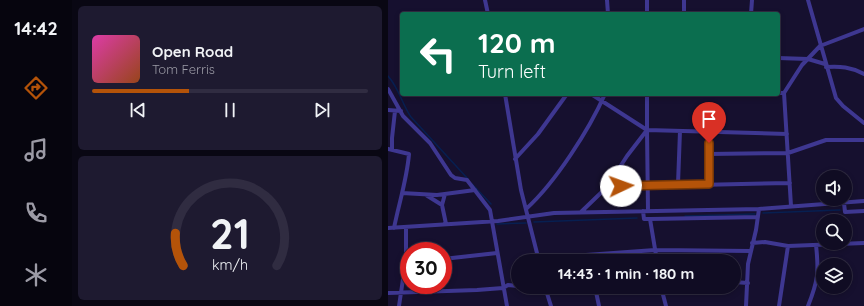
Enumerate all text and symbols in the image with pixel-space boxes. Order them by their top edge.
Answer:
text: 14:42 [14,17,58,40]
text: 120 m [478,25,556,60]
icon: left [412,28,464,80]
text: Open Road [152,42,233,61]
text: Turn left [478,60,546,83]
text: Tom Ferris [152,61,215,77]
icon: directions [22,74,50,102]
icon: previous [127,99,149,121]
icon: pause [219,99,241,121]
icon: next [311,99,333,121]
pin [692,102,726,143]
icon: arrive [698,108,720,130]
icon: music [22,136,50,164]
position arrow [600,165,642,207]
map controls [816,170,852,294]
button: sound [816,170,852,206]
icon: phone [22,199,50,227]
text: 21 [210,207,250,259]
button: search [816,214,852,250]
speed limit sign: 30 [400,242,452,294]
text: km/h [212,256,248,274]
button: layers [816,258,852,294]
icon: climate [22,261,50,289]
text: 14:43 · 1 min · 180 m [558,264,694,283]

